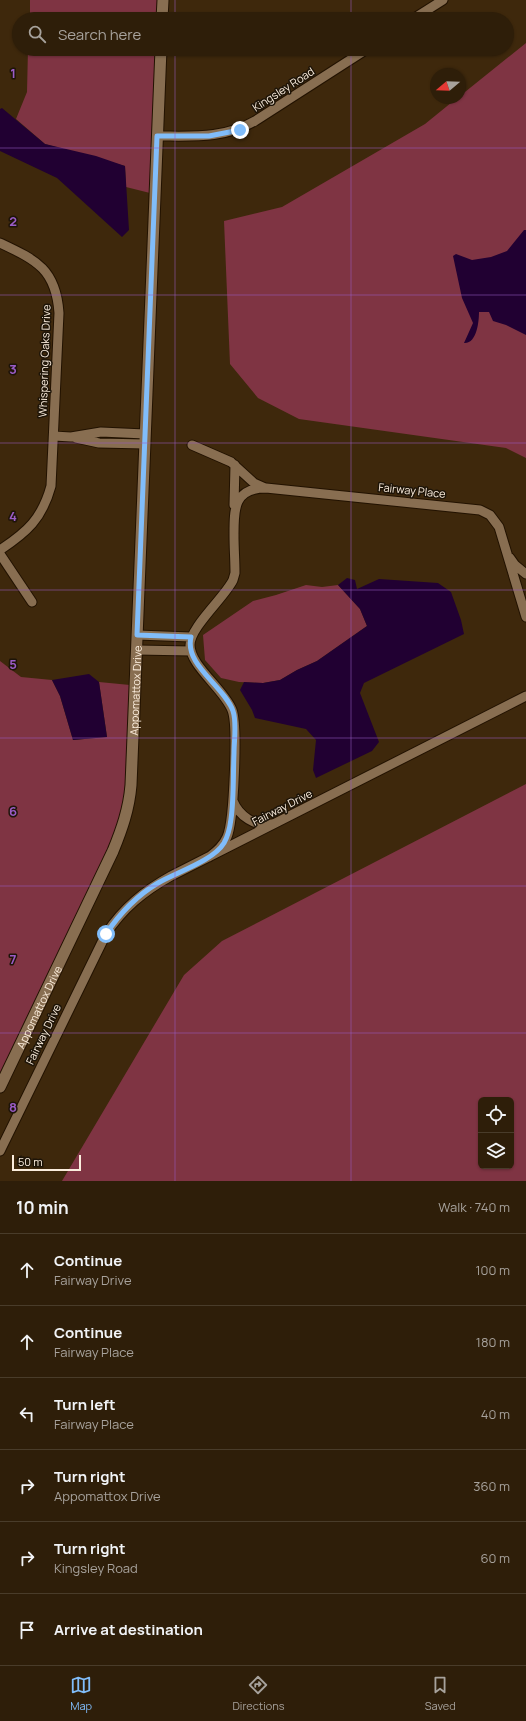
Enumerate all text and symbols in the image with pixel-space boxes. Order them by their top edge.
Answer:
search box [12,12,514,56]
icon: search [26,23,48,45]
text: Search here [58,24,141,45]
street label: Kingsley Road [249,63,317,115]
text: 1 [10,64,16,82]
north arrow [430,68,466,104]
route end [231,121,249,139]
text: 2 [9,212,17,230]
street label: Whispering Oaks Drive [35,304,53,418]
text: 3 [9,360,17,378]
street label: Fairway Place [378,479,447,501]
text: 4 [9,507,17,525]
street label: Appomattox Drive [126,644,144,736]
text: 5 [9,655,17,673]
street label: Fairway Drive [249,785,315,829]
text: 6 [9,802,17,820]
route start [97,925,115,943]
text: 7 [10,950,17,968]
street label: Appomattox Drive [12,962,65,1051]
street label: Fairway Drive [22,1001,64,1067]
map controls [478,1097,514,1169]
button: locate [478,1097,514,1133]
text: 8 [9,1098,17,1116]
button: layers [478,1133,514,1169]
scale bar [12,1153,81,1172]
text: 50 m [18,1154,43,1169]
text: 10 min [16,1196,69,1219]
text: Walk · 740 m [438,1198,510,1216]
text: Continue [54,1250,122,1271]
icon: ahead [16,1259,38,1281]
text: 100 m [475,1261,510,1279]
text: Fairway Drive [54,1271,132,1289]
text: Continue [54,1322,122,1343]
icon: ahead [16,1331,38,1353]
text: 180 m [476,1333,510,1351]
text: Fairway Place [54,1343,134,1361]
text: Turn left [54,1394,116,1415]
icon: left [16,1403,38,1425]
text: 40 m [481,1405,510,1423]
text: Fairway Place [54,1415,134,1433]
text: Turn right [54,1466,125,1487]
icon: right [16,1475,38,1497]
text: 360 m [473,1477,510,1495]
text: Appomattox Drive [54,1487,161,1505]
text: Turn right [54,1538,125,1559]
icon: right [16,1547,38,1569]
text: 60 m [480,1549,510,1567]
text: Kingsley Road [54,1559,138,1577]
icon: arrive [16,1619,38,1641]
text: Arrive at destination [54,1619,203,1640]
tab: Map [70,1674,92,1713]
tab: Directions [232,1674,285,1713]
tab: Saved [425,1674,456,1713]

